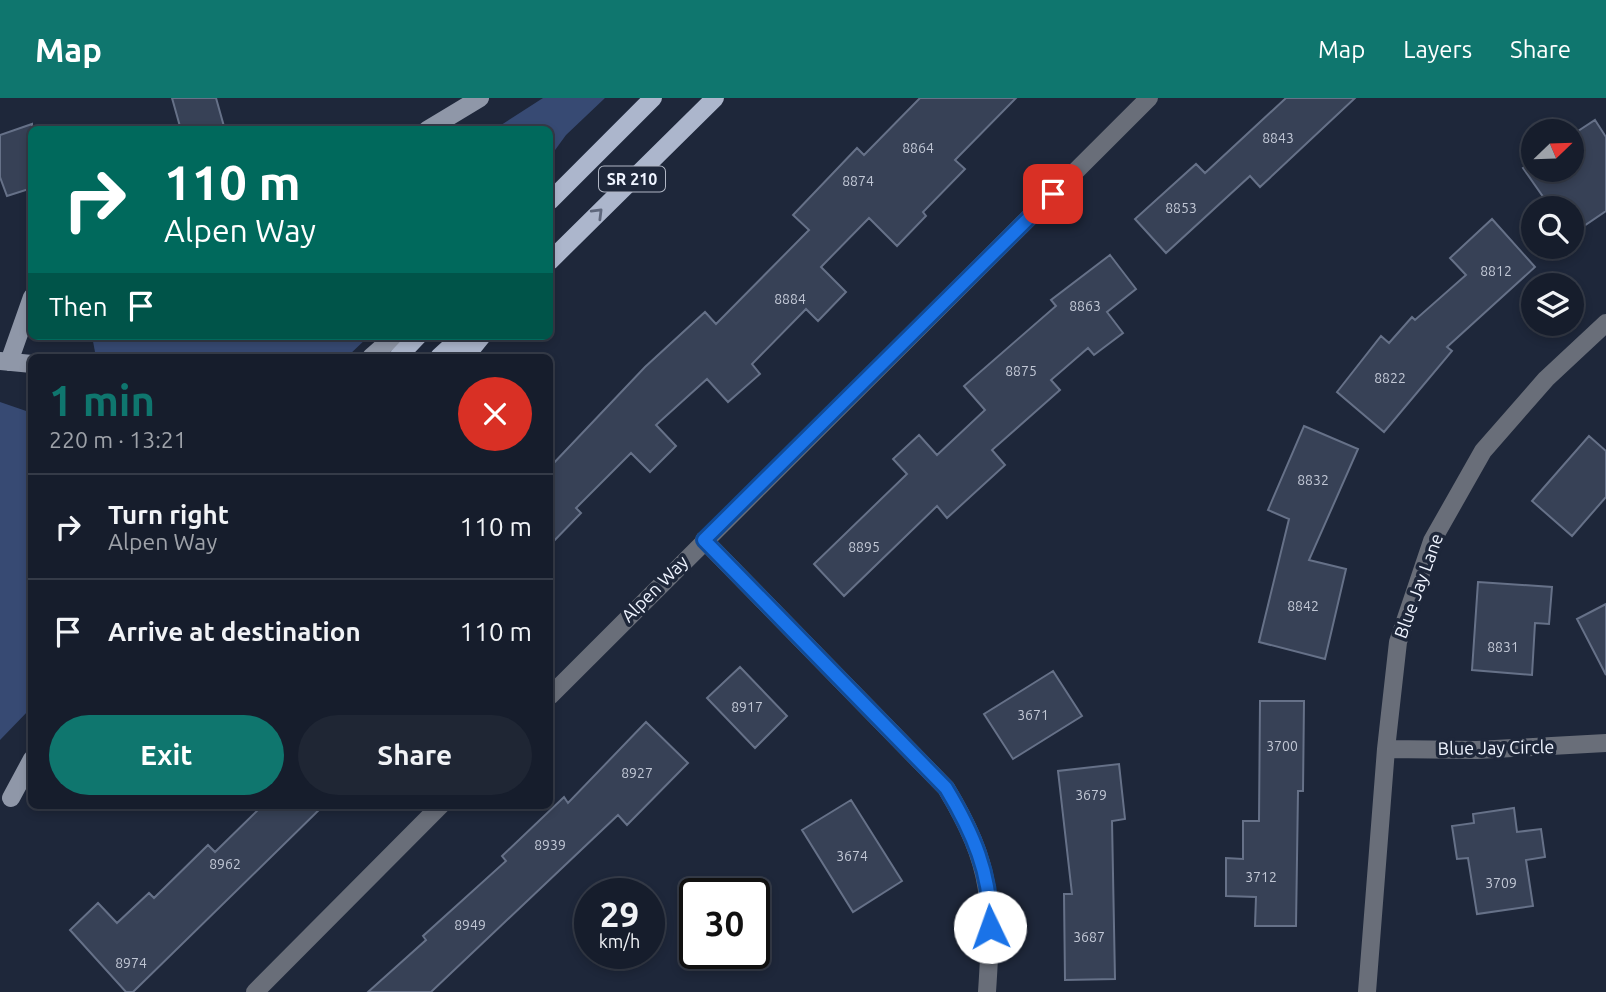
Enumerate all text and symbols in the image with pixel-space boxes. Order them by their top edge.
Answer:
text: Map [35,31,102,68]
text: Map [1318,36,1365,63]
text: Layers [1403,36,1472,63]
text: Share [1510,36,1571,63]
north arrow [1521,119,1584,182]
map controls [1521,119,1584,336]
house number: 8843 [1262,130,1294,146]
house number: 8864 [902,140,934,156]
icon: right [49,154,140,245]
text: 110 m [164,154,301,209]
pin [1023,164,1083,224]
road number: SR 210 [599,166,665,192]
house number: 8874 [842,173,874,189]
icon: arrive [1034,175,1072,213]
button: search [1521,196,1584,259]
house number: 8853 [1165,200,1197,216]
one-way arrow [590,208,603,221]
text: Alpen Way [164,212,316,248]
house number: 8812 [1480,263,1512,279]
button: layers [1521,273,1584,336]
icon: arrive [122,287,160,325]
house number: 8884 [774,291,806,307]
text: Then [49,292,108,321]
house number: 8863 [1069,298,1101,314]
house number: 8875 [1005,363,1037,379]
house number: 8822 [1374,370,1406,386]
text: 1 min [49,377,155,424]
button: close [458,377,532,451]
text: 220 m · 13:21 [49,427,187,452]
house number: 8832 [1297,472,1329,488]
text: Turn right [108,500,229,529]
icon: right [49,508,87,546]
text: 110 m [460,512,532,541]
text: Alpen Way [108,529,217,554]
street label: Blue Jay Lane [1390,531,1446,641]
house number: 8895 [848,539,880,555]
street label: Alpen Way [617,551,692,626]
house number: 8842 [1287,598,1319,614]
icon: arrive [49,613,87,651]
text: Arrive at destination [108,617,361,646]
text: 110 m [460,617,532,646]
house number: 8831 [1487,639,1519,655]
house number: 8917 [731,699,763,715]
house number: 3671 [1017,707,1049,723]
button: Exit [49,715,284,795]
button: Share [298,715,532,795]
street label: Blue Jay Circle [1438,736,1554,758]
house number: 3700 [1266,738,1298,754]
house number: 8927 [621,765,653,781]
house number: 3679 [1075,787,1107,803]
house number: 8939 [534,837,566,853]
house number: 3674 [836,848,868,864]
house number: 8962 [209,856,241,872]
house number: 3712 [1245,869,1277,885]
house number: 3709 [1485,875,1517,891]
speed limit sign: 30 [679,878,770,969]
position arrow [953,890,1027,964]
text: 29 [600,894,639,934]
house number: 8949 [454,917,486,933]
house number: 3687 [1073,929,1105,945]
text: km/h [599,931,640,951]
house number: 8974 [115,955,147,971]

